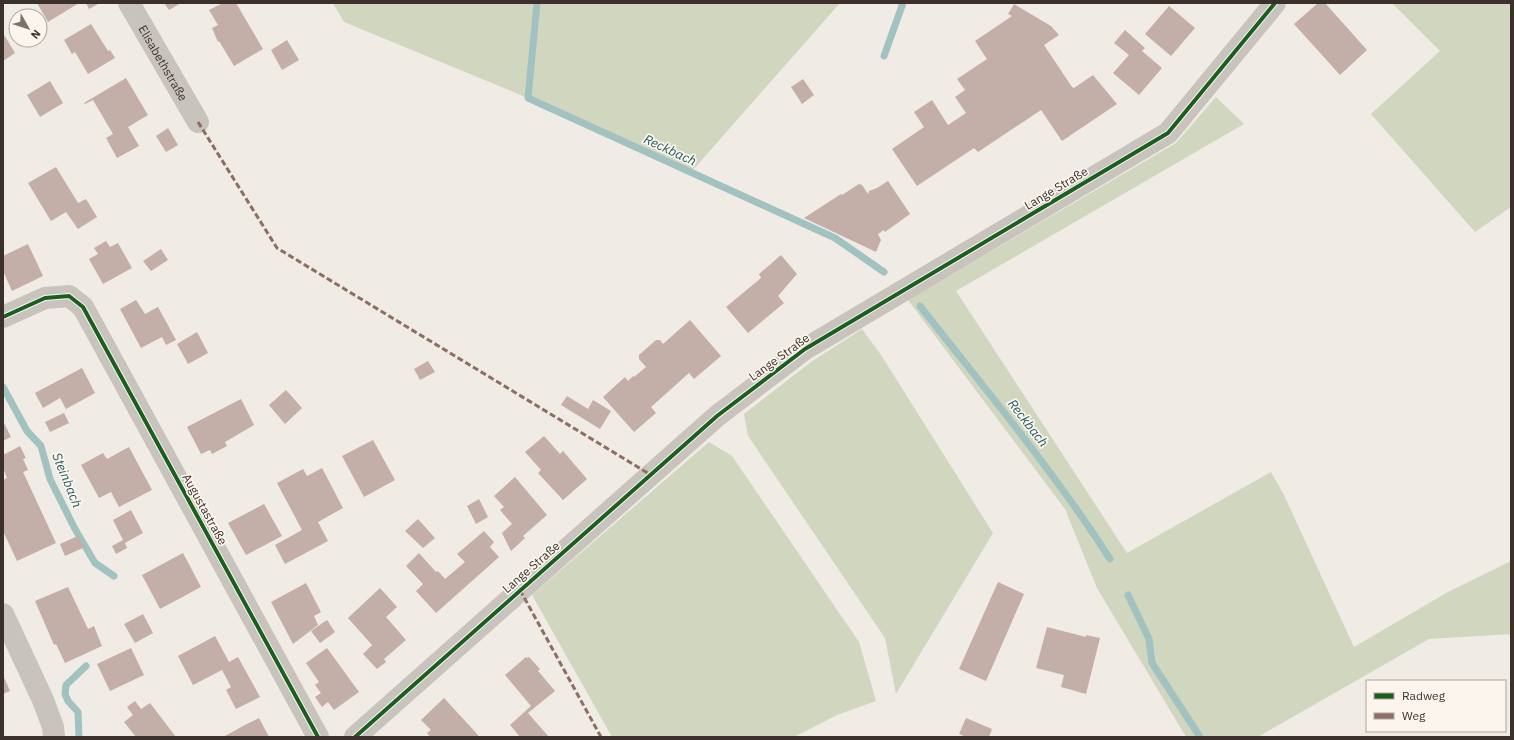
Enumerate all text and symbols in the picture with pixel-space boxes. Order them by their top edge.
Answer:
north arrow [8,8,48,48]
street label: Elisabethstraße [136,22,192,104]
text: N [28,27,44,42]
water label: Reckbach [641,130,699,170]
street label: Lange Straße [1022,163,1091,213]
street label: Lange Straße [746,330,813,384]
water label: Reckbach [1004,396,1052,450]
water label: Steinbach [48,450,86,510]
street label: Augustastraße [179,471,231,548]
street label: Lange Straße [499,538,563,596]
legend [1366,680,1506,732]
text: Radweg [1402,688,1446,703]
text: Weg [1402,708,1426,723]

